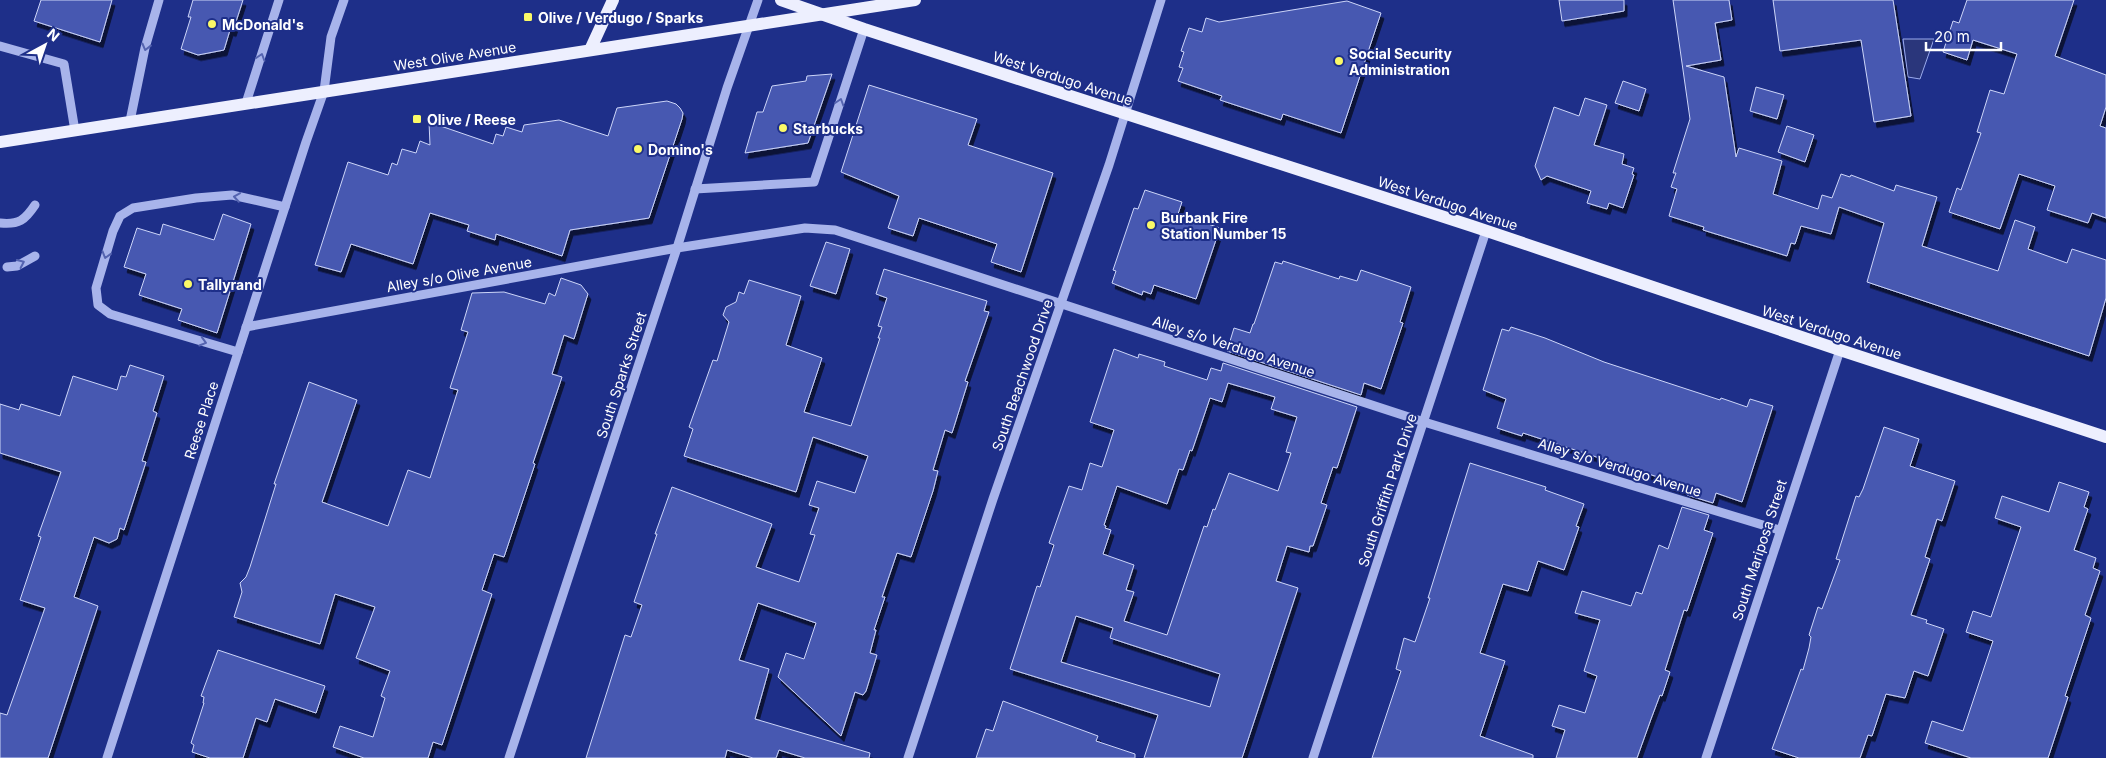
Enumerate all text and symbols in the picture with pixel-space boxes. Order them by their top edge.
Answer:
place label: Olive / Verdugo / Sparks [538,9,704,26]
marker: Olive / Verdugo / Sparks [522,11,534,23]
place label: McDonald's [222,16,304,33]
marker: McDonald's [206,18,218,30]
north arrow [20,20,70,70]
scale bar [1926,20,2001,52]
text: N [44,25,63,45]
text: 20 m [1934,27,1970,46]
street label: West Olive Avenue [393,38,517,74]
one-way arrow [141,43,152,52]
place label: Social Security Administration [1349,45,1453,78]
street label: West Verdugo Avenue [991,47,1135,109]
one-way arrow [255,53,265,61]
marker: Social Security Administration [1333,55,1345,67]
one-way arrow [834,99,844,107]
place label: Olive / Reese [427,111,516,128]
marker: Olive / Reese [411,113,423,125]
place label: Starbucks [793,120,863,137]
marker: Starbucks [777,122,789,134]
place label: Domino's [648,141,713,158]
marker: Domino's [632,143,644,155]
street label: West Verdugo Avenue [1376,172,1520,234]
one-way arrow [233,192,242,202]
place label: Burbank Fire Station Number 15 [1161,209,1286,242]
marker: Burbank Fire Station Number 15 [1145,219,1157,231]
one-way arrow [102,251,112,259]
street label: Alley s/o Olive Avenue [385,253,533,295]
one-way arrow [16,258,25,269]
place label: Tallyrand [198,276,262,293]
marker: Tallyrand [182,278,194,290]
street label: South Beachwood Drive [988,297,1056,453]
street label: West Verdugo Avenue [1760,301,1904,363]
street label: South Sparks Street [593,309,650,440]
street label: Alley s/o Verdugo Avenue [1151,312,1317,380]
one-way arrow [198,336,206,346]
street label: Reese Place [180,379,222,461]
street label: South Griffith Park Drive [1354,411,1420,569]
street label: Alley s/o Verdugo Avenue [1536,434,1704,500]
street label: South Mariposa Street [1728,477,1790,623]

